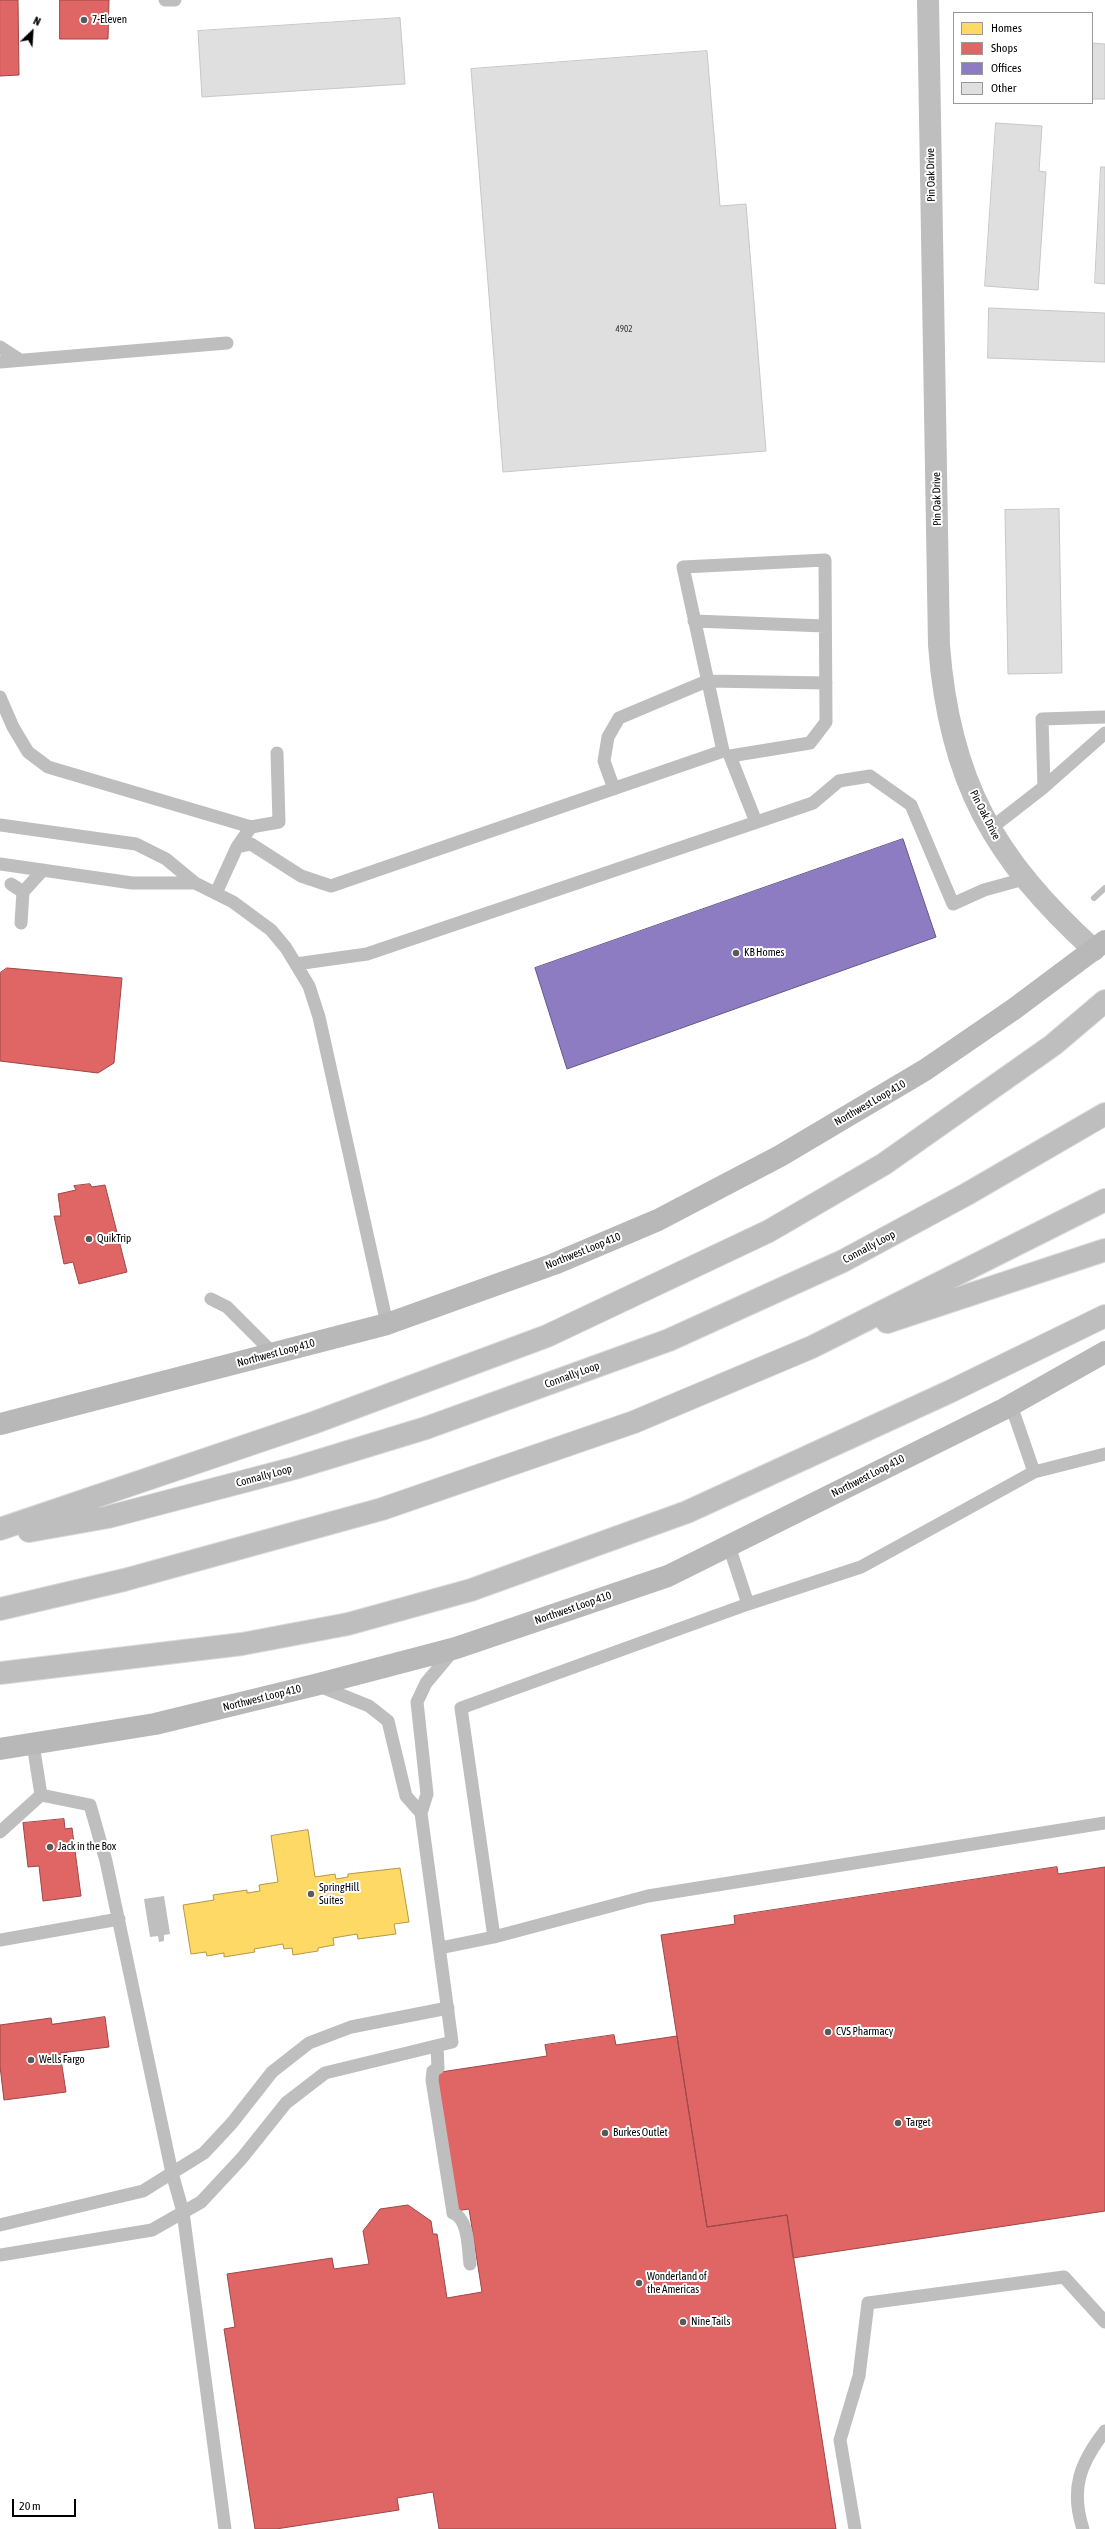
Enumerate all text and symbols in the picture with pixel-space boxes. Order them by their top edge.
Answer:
north arrow [12,12,52,52]
legend [953,12,1093,104]
place label: 7-Eleven [92,13,127,27]
text: N [32,14,43,28]
marker: 7-Eleven [79,15,89,25]
text: Homes [991,21,1022,35]
text: Shops [991,41,1017,55]
text: Offices [991,61,1021,75]
text: Other [991,81,1016,95]
street label: Pin Oak Drive [924,148,938,202]
house number: 4902 [616,324,632,334]
street label: Pin Oak Drive [930,472,944,526]
street label: Pin Oak Drive [967,788,1003,842]
place label: KB Homes [744,946,784,960]
marker: KB Homes [731,948,741,958]
street label: Northwest Loop 410 [832,1077,908,1129]
street label: Connally Loop [841,1228,897,1266]
street label: Northwest Loop 410 [543,1230,623,1272]
place label: QuikTrip [97,1232,131,1246]
marker: QuikTrip [84,1234,94,1244]
street label: Northwest Loop 410 [236,1336,316,1370]
street label: Connally Loop [543,1359,601,1391]
street label: Northwest Loop 410 [829,1452,907,1500]
street label: Connally Loop [235,1462,293,1490]
street label: Northwest Loop 410 [533,1589,613,1627]
street label: Northwest Loop 410 [222,1682,302,1714]
place label: Jack in the Box [58,1840,116,1854]
marker: Jack in the Box [45,1842,55,1852]
place label: SpringHill Suites [319,1881,359,1907]
marker: SpringHill Suites [306,1889,316,1899]
place label: CVS Pharmacy [836,2025,893,2039]
marker: CVS Pharmacy [823,2027,833,2037]
place label: Wells Fargo [39,2053,85,2067]
marker: Wells Fargo [26,2055,36,2065]
place label: Target [906,2116,931,2130]
marker: Target [893,2118,903,2128]
place label: Burkes Outlet [613,2126,668,2140]
marker: Burkes Outlet [600,2128,610,2138]
place label: Wonderland of the Americas [647,2270,707,2296]
marker: Wonderland of the Americas [634,2278,644,2288]
place label: Nine Tails [691,2315,730,2329]
marker: Nine Tails [678,2317,688,2327]
scale bar [14,2491,78,2517]
text: 20 m [19,2499,41,2513]

